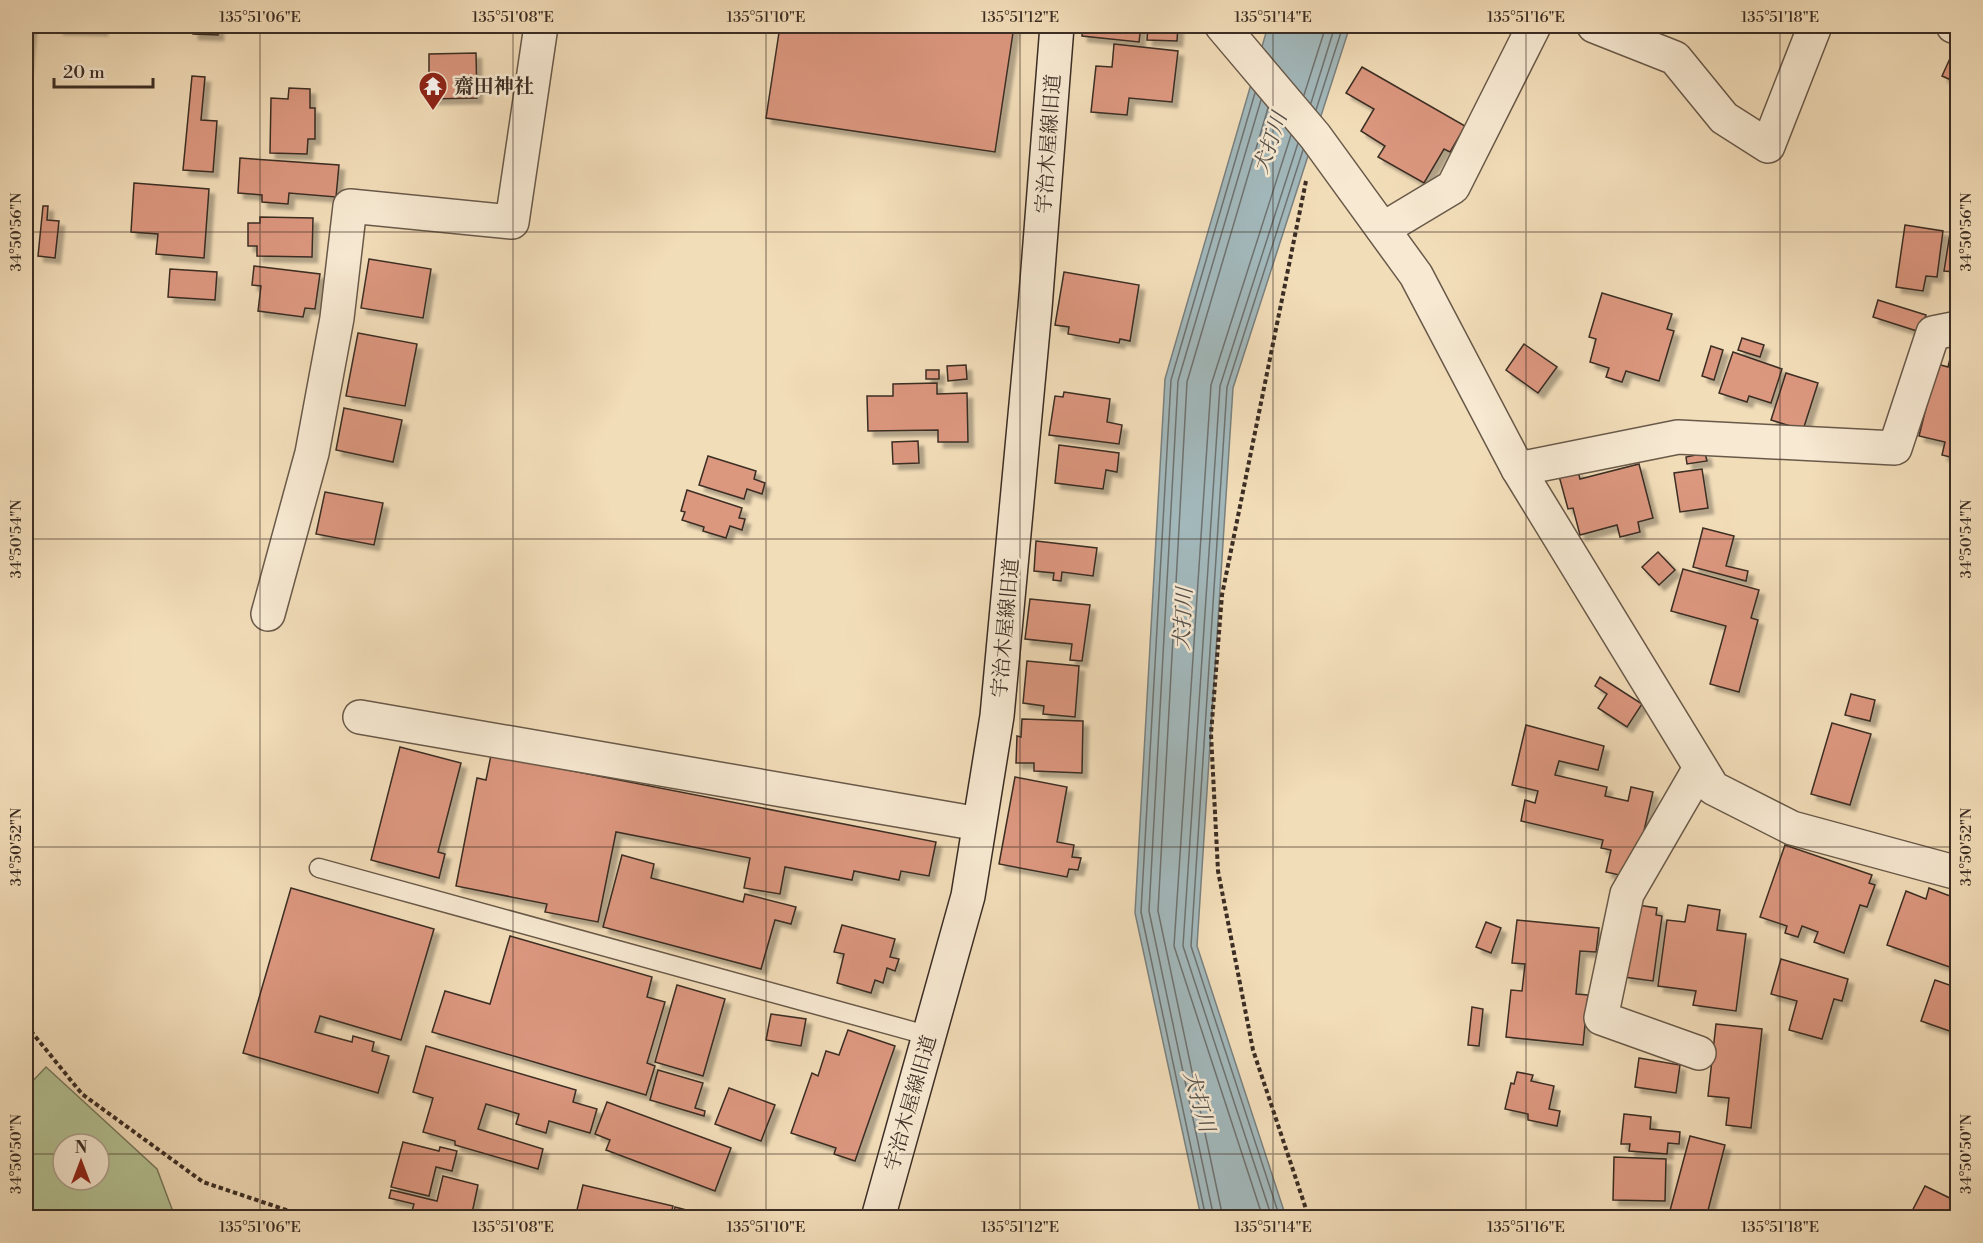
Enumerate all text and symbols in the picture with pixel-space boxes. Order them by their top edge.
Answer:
text: 135°51'06"E [219,8,301,27]
text: 135°51'08"E [472,8,554,27]
text: 135°51'10"E [727,8,805,27]
text: 135°51'12"E [981,8,1059,27]
text: 135°51'14"E [1234,8,1312,27]
text: 135°51'16"E [1487,8,1565,27]
text: 135°51'18"E [1741,8,1819,27]
scale bar [54,51,153,89]
text: 20 m [63,61,105,84]
temple icon: 齋田神社 [417,70,449,112]
street label: 宇治木屋線旧道 [1032,73,1067,215]
place label: 齋田神社 [454,75,534,100]
water label: 犬打川 [1248,107,1294,177]
text: 34°50'56"N [7,193,26,271]
text: 34°50'56"N [1957,193,1976,271]
text: 34°50'54"N [7,499,26,579]
text: 34°50'54"N [1957,499,1976,579]
street label: 宇治木屋線旧道 [988,557,1025,699]
water label: 犬打川 [1169,585,1199,651]
text: 34°50'52"N [7,808,26,886]
text: 34°50'52"N [1957,808,1976,886]
street label: 宇治木屋線旧道 [880,1033,943,1174]
water label: 犬打川 [1177,1067,1220,1137]
text: 34°50'50"N [7,1114,26,1194]
text: 34°50'50"N [1957,1114,1976,1194]
north arrow [51,1132,111,1192]
text: N [75,1138,88,1158]
text: 135°51'06"E [219,1218,301,1237]
text: 135°51'08"E [472,1218,554,1237]
text: 135°51'10"E [727,1218,805,1237]
text: 135°51'12"E [981,1218,1059,1237]
text: 135°51'14"E [1234,1218,1312,1237]
text: 135°51'16"E [1487,1218,1565,1237]
text: 135°51'18"E [1741,1218,1819,1237]

